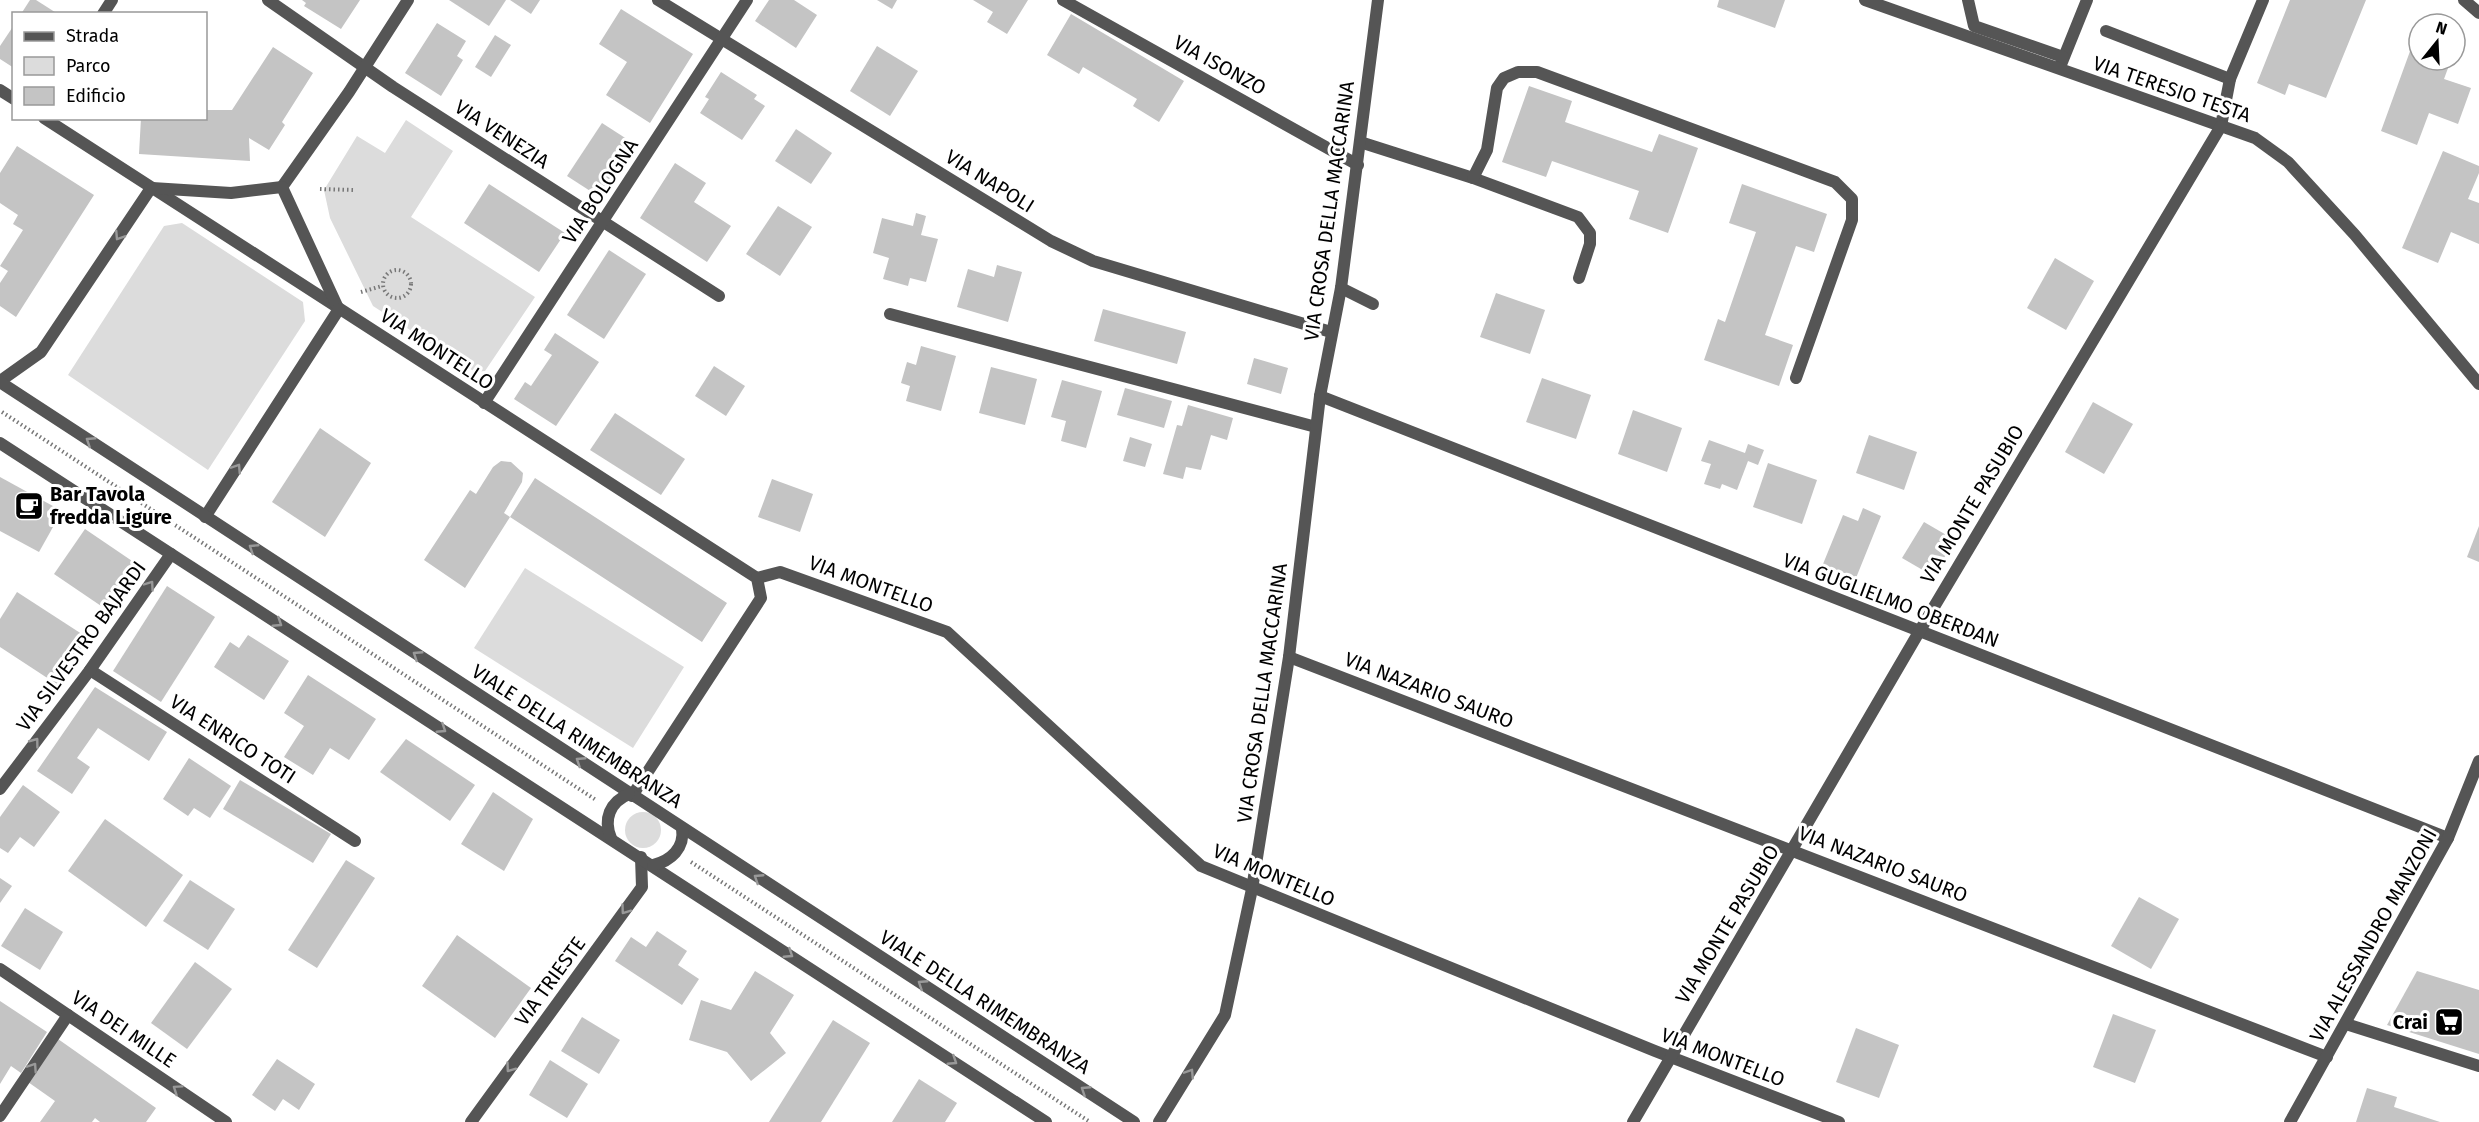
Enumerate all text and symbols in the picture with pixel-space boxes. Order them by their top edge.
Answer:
legend [12,12,207,120]
north arrow [2407,12,2467,72]
text: N [2434,18,2449,39]
text: Strada [66,25,119,47]
street label: VIA ISONZO [1170,30,1270,100]
street label: VIA TERESIO TESTA [2090,51,2255,127]
text: Parco [66,55,110,77]
street label: VIA CROSA DELLA MACCARINA [1299,79,1359,342]
text: Edificio [66,85,126,107]
street label: VIA VENEZIA [450,95,554,174]
street label: VIA BOLOGNA [557,134,643,248]
street label: VIA NAPOLI [941,144,1039,218]
one-way arrow [115,230,126,241]
street label: VIA MONTELLO [376,303,498,395]
street label: VIA MONTE PASUBIO [1915,420,2029,588]
one-way arrow [86,437,97,448]
one-way arrow [230,463,241,474]
place label: Bar Tavola fredda Ligure [50,482,172,529]
cafe icon: Bar Tavola fredda Ligure [13,490,45,522]
one-way arrow [249,544,260,555]
street label: VIA GUGLIELMO OBERDAN [1779,548,2003,652]
street label: VIA MONTELLO [806,550,936,618]
street label: VIA SILVESTRO BAJARDI [11,556,151,736]
street label: VIA CROSA DELLA MACCARINA [1232,561,1292,824]
one-way arrow [143,580,154,591]
one-way arrow [272,616,282,628]
street label: VIA NAZARIO SAURO [1341,647,1517,733]
one-way arrow [412,651,423,662]
street label: VIALE DELLA RIMEMBRANZA [467,659,687,813]
street label: VIA ENRICO TOTI [166,689,300,789]
one-way arrow [435,722,446,733]
one-way arrow [28,738,39,749]
one-way arrow [576,757,586,769]
street label: VIA NAZARIO SAURO [1795,821,1971,907]
street label: VIA ALESSANDRO MANZONI [2304,824,2442,1046]
street label: VIA MONTELLO [1209,838,1339,912]
street label: VIA MONTE PASUBIO [1670,840,1784,1008]
one-way arrow [754,873,764,885]
one-way arrow [621,904,632,915]
street label: VIALE DELLA RIMEMBRANZA [875,925,1095,1079]
street label: VIA TRIESTE [510,932,590,1030]
one-way arrow [783,947,794,958]
one-way arrow [917,980,928,991]
street label: VIA DEI MILLE [67,985,181,1073]
supermarket icon: Crai [2433,1006,2465,1038]
place label: Crai [2393,1010,2428,1034]
street label: VIA MONTELLO [1658,1022,1788,1092]
one-way arrow [946,1054,957,1065]
one-way arrow [507,1062,518,1073]
one-way arrow [26,1063,37,1074]
one-way arrow [1183,1069,1195,1079]
one-way arrow [173,1085,184,1096]
one-way arrow [1081,1086,1091,1098]

